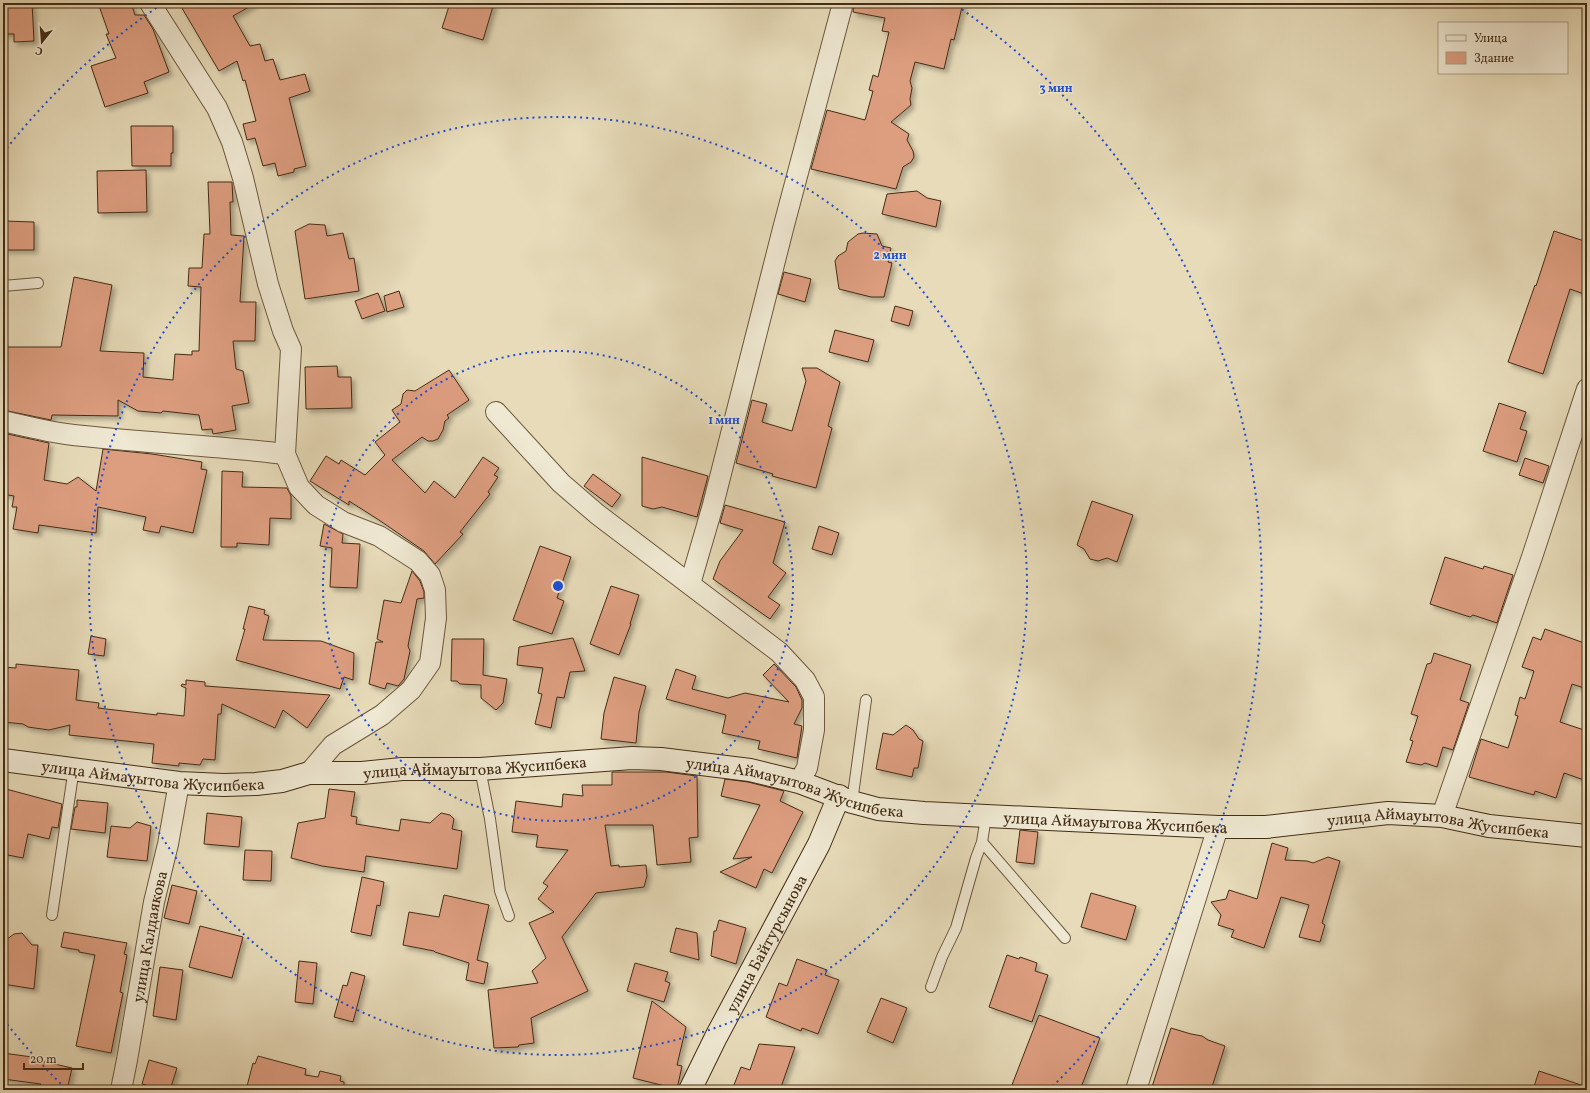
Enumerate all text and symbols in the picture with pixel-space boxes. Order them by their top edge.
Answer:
north arrow [22,22,62,62]
legend [1438,22,1568,74]
text: Улица [1474,31,1507,47]
text: С [34,42,45,58]
text: Здание [1474,51,1514,67]
text: 3 мин [1039,81,1073,97]
text: 2 мин [873,248,907,264]
text: 1 мин [708,413,740,429]
centre of rings [551,579,565,593]
street label: улица Аймауытова Жусипбека [362,752,588,786]
street label: улица Аймауытова Жусипбека [685,753,905,824]
street label: улица Аймауытова Жусипбека [40,756,266,798]
street label: улица Аймауытова Жусипбека [1326,804,1550,845]
street label: улица Аймауытова Жусипбека [1003,808,1228,840]
street label: улица Калдаякова [128,869,174,1004]
street label: улица Байтурсынова [722,871,814,1018]
scale bar [24,1045,83,1071]
text: 20 m [30,1052,57,1068]

